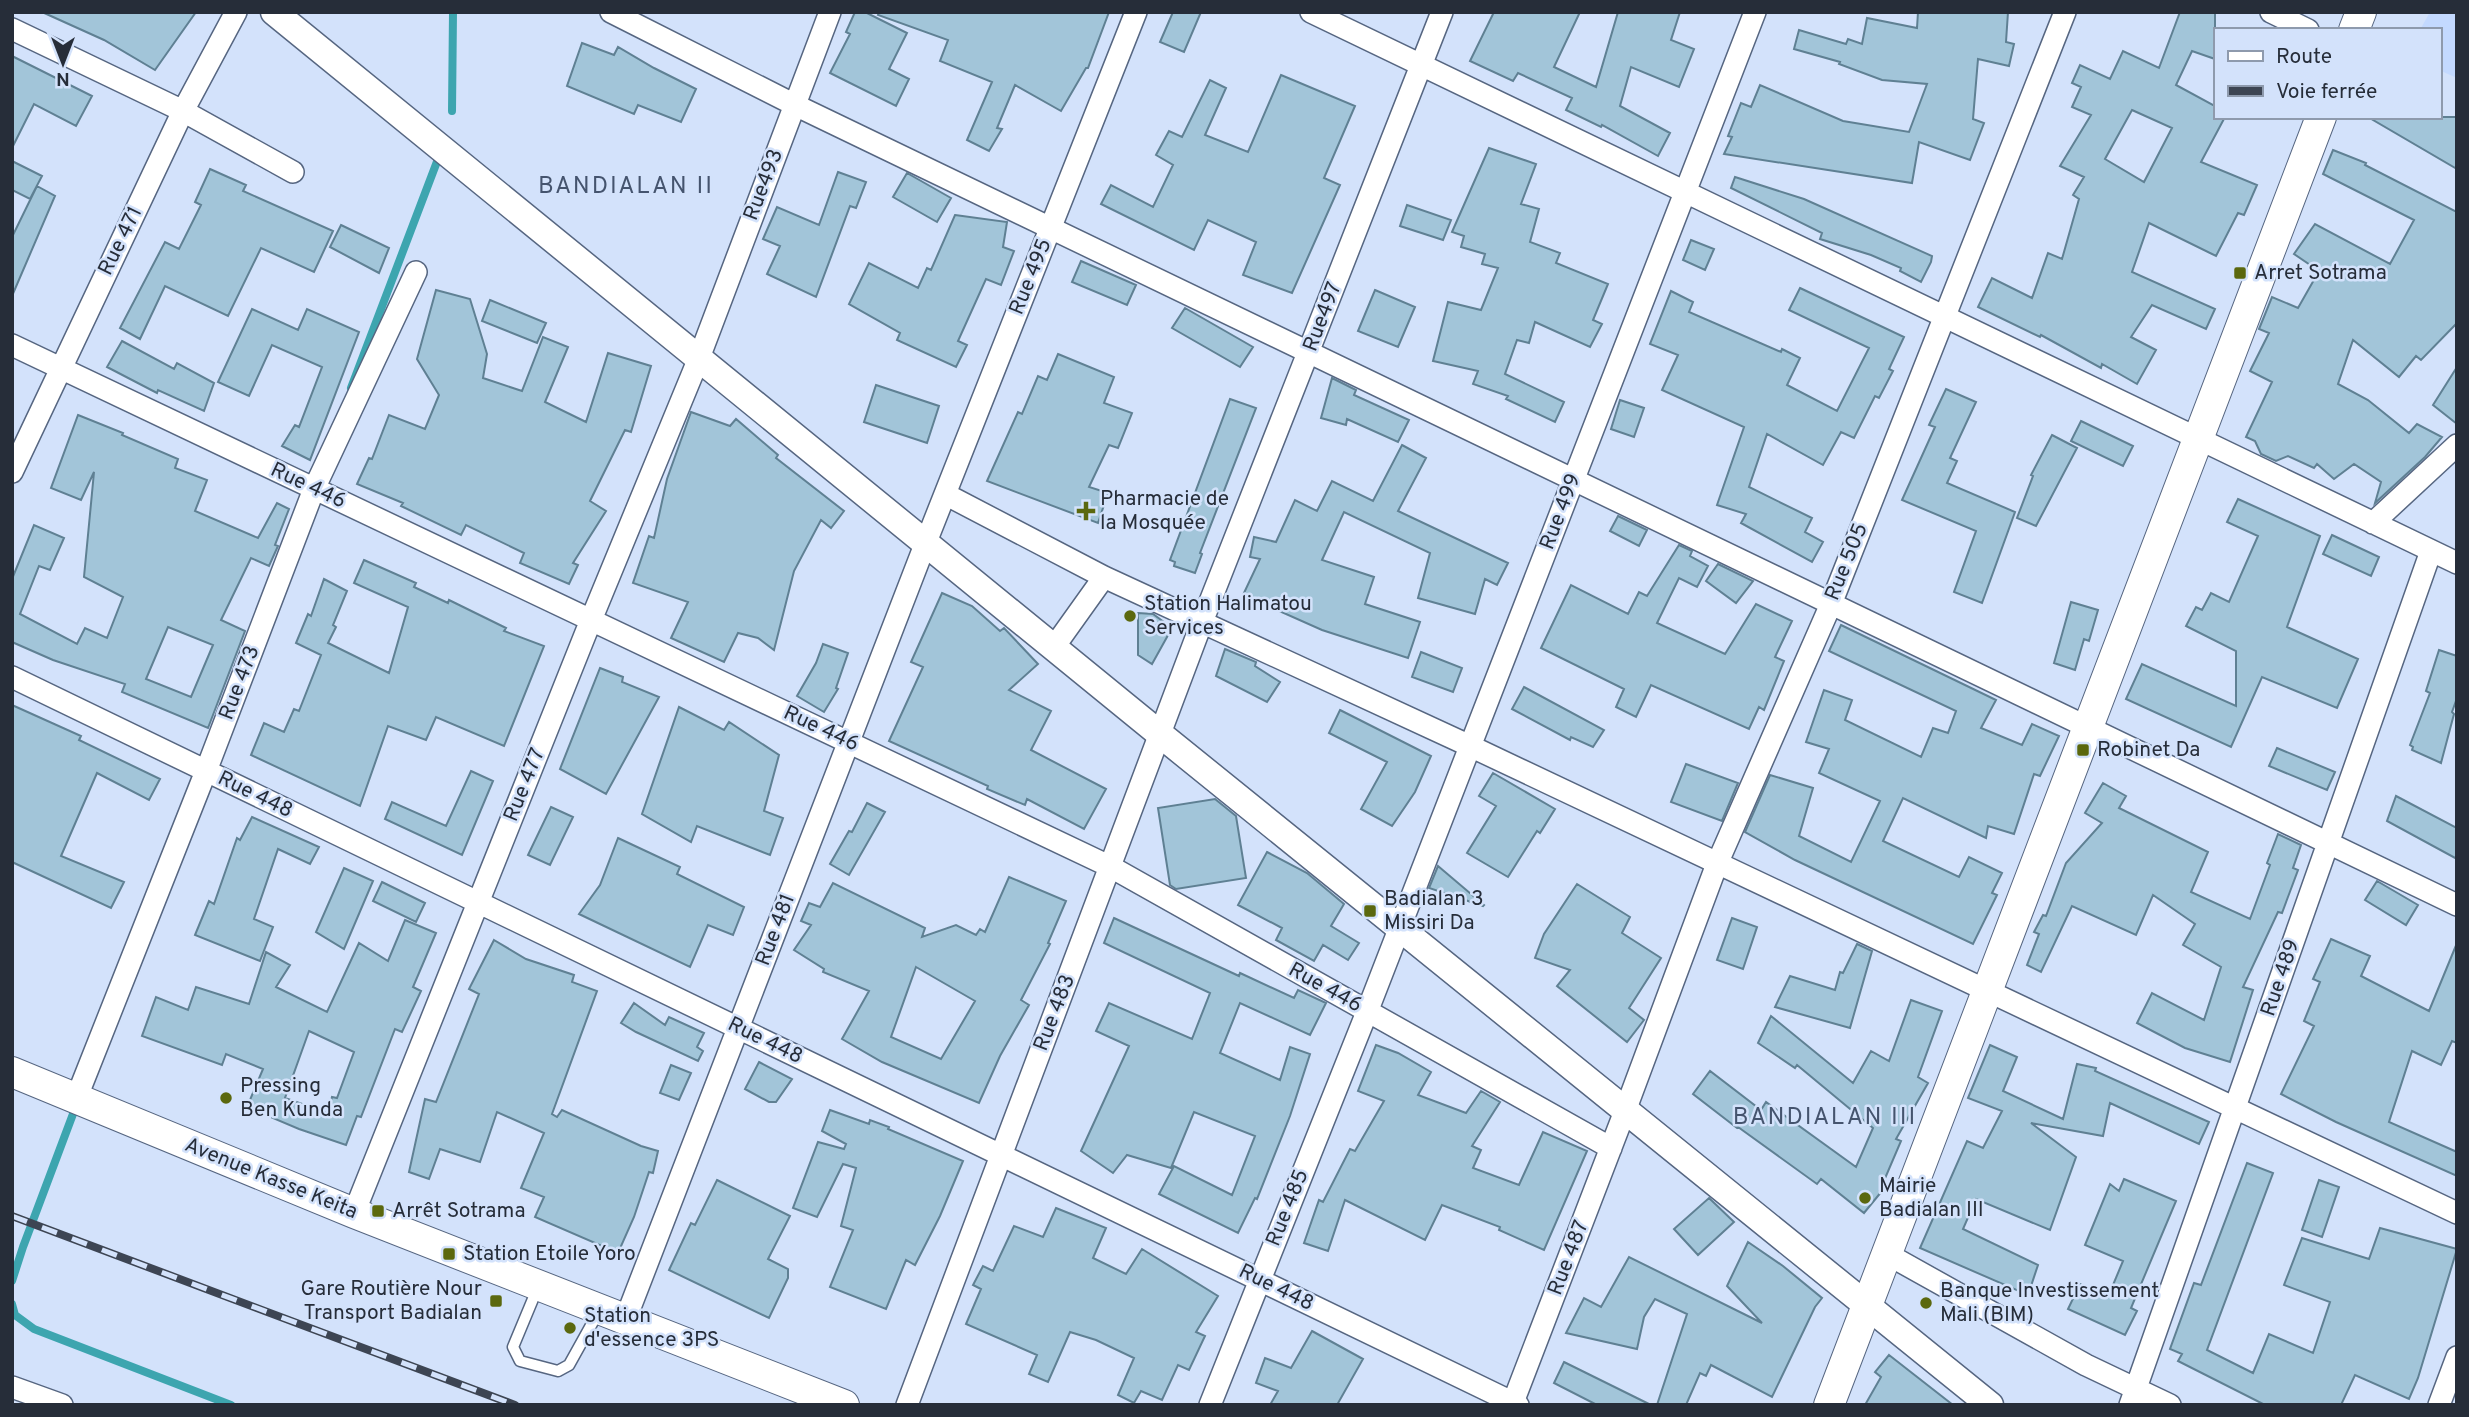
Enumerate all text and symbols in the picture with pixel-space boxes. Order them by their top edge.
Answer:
north arrow [28,28,98,98]
legend [2214,28,2441,119]
text: Route [2276,44,2332,71]
text: N [56,66,70,90]
text: Voie ferrée [2276,79,2377,106]
street label: Rue493 [738,145,790,225]
district label: BANDIALAN II [538,172,714,202]
street label: Rue 471 [93,202,149,280]
street label: Rue 495 [1004,235,1058,319]
place label: Arret Sotrama [2254,260,2387,287]
marker: Arret Sotrama [2232,265,2248,281]
street label: Rue497 [1297,278,1349,356]
street label: Rue 446 [266,457,350,515]
street label: Rue 499 [1534,470,1588,554]
place label: Pharmacie de la Mosquée [1100,486,1229,537]
marker: Pharmacie de la Mosquée [1078,503,1094,519]
street label: Rue 505 [1819,519,1875,605]
place label: Station Halimatou Services [1144,591,1312,642]
marker: Station Halimatou Services [1122,608,1138,624]
street label: Rue 473 [213,642,267,724]
street label: Rue 446 [779,700,863,758]
place label: Robinet Da [2097,737,2200,764]
marker: Robinet Da [2075,742,2091,758]
street label: Rue 477 [498,744,552,826]
street label: Rue 448 [213,765,297,825]
place label: Badialan 3 Missiri Da [1384,886,1484,937]
street label: Rue 481 [750,890,802,970]
marker: Badialan 3 Missiri Da [1362,903,1378,919]
street label: Rue 489 [2255,936,2307,1020]
street label: Rue 446 [1283,957,1367,1019]
street label: Rue 483 [1028,971,1082,1055]
street label: Rue 448 [723,1011,807,1071]
place label: Pressing Ben Kunda [240,1073,343,1124]
marker: Pressing Ben Kunda [218,1090,234,1106]
district label: BANDIALAN III [1733,1103,1917,1133]
street label: Avenue Kasse Keita [181,1132,361,1226]
street label: Rue 485 [1260,1166,1316,1250]
place label: Mairie Badialan III [1879,1173,1984,1224]
marker: Mairie Badialan III [1857,1190,1873,1206]
place label: Arrêt Sotrama [392,1198,525,1225]
marker: Arrêt Sotrama [370,1203,386,1219]
street label: Rue 487 [1542,1217,1596,1299]
place label: Station Etoile Yoro [463,1241,636,1268]
marker: Station Etoile Yoro [441,1246,457,1262]
street label: Rue 448 [1234,1258,1318,1318]
place label: Gare Routière Nour Transport Badialan [301,1276,482,1327]
place label: Banque Investissement Mali (BIM) [1940,1278,2159,1329]
marker: Gare Routière Nour Transport Badialan [488,1293,504,1309]
marker: Banque Investissement Mali (BIM) [1918,1295,1934,1311]
place label: Station d'essence 3PS [584,1303,719,1354]
marker: Station d'essence 3PS [562,1320,578,1336]

